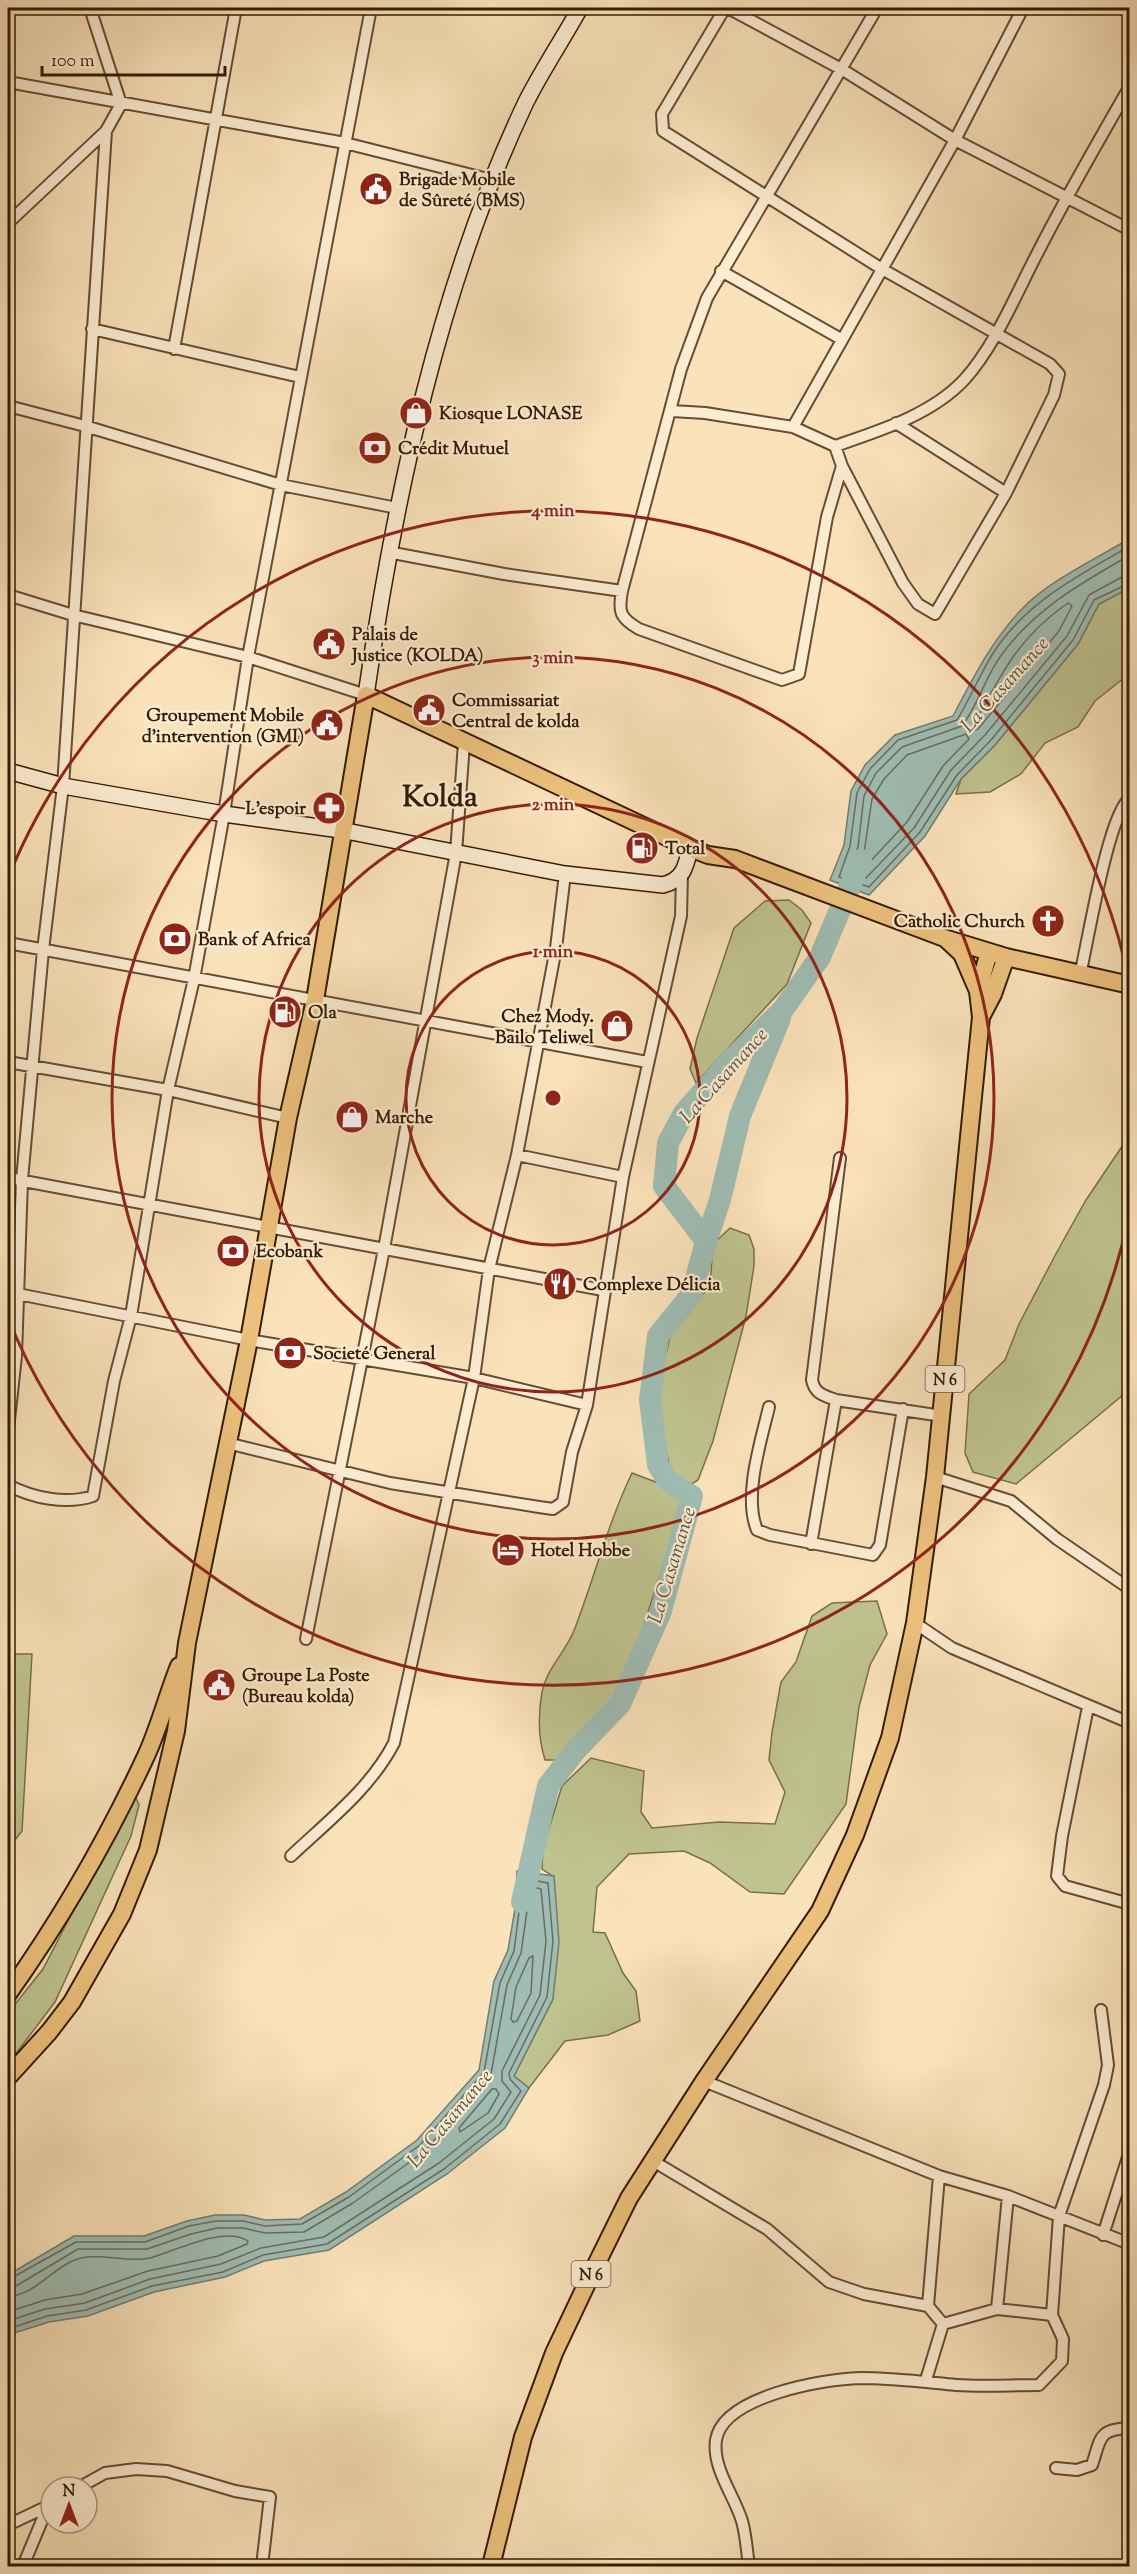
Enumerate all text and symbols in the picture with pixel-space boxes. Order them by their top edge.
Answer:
scale bar [42,39,225,77]
text: 100 m [51,49,95,75]
place label: Brigade Mobile de Sûreté (BMS) [399,168,525,215]
public building icon: Brigade Mobile de Sûreté (BMS) [358,171,394,207]
shop icon: Kiosque LONASE [398,395,434,431]
place label: Kiosque LONASE [439,402,583,428]
bank icon: Crédit Mutuel [357,430,393,466]
place label: Crédit Mutuel [398,437,510,463]
text: 4 min [530,499,575,525]
place label: Palais de Justice (KOLDA) [350,623,484,670]
public building icon: Palais de Justice (KOLDA) [311,626,347,662]
water label: La Casamance [955,631,1057,740]
text: 3 min [532,646,574,672]
place label: Commissariat Central de kolda [452,689,580,736]
public building icon: Commissariat Central de kolda [411,692,447,728]
place label: Groupement Mobile d'intervention (GMI) [142,704,305,751]
public building icon: Groupement Mobile d'intervention (GMI) [309,707,345,743]
district label: Kolda [402,777,478,820]
pharmacy icon: L'espoir [311,790,347,826]
text: 2 min [532,793,575,819]
place label: L'espoir [245,797,306,823]
fuel station icon: Total [624,830,660,866]
place label: Total [665,837,706,863]
church icon: Catholic Church [1030,903,1066,939]
place label: Catholic Church [894,910,1025,936]
bank icon: Bank of Africa [157,921,193,957]
place label: Bank of Africa [198,928,312,954]
text: 1 min [533,940,574,966]
fuel station icon: Ola [267,994,303,1030]
place label: Ola [308,1001,337,1027]
place label: Chez Mody. Bailo Teliwel [495,1005,595,1052]
shop icon: Chez Mody. Bailo Teliwel [599,1008,635,1044]
water label: La Casamance [674,1022,776,1131]
centre of rings [543,1088,563,1108]
shop icon: Marche [334,1099,370,1135]
place label: Marche [375,1106,434,1132]
bank icon: Ecobank [215,1233,251,1269]
place label: Ecobank [256,1240,323,1266]
restaurant icon: Complexe Délicia [542,1266,578,1302]
place label: Complexe Délicia [583,1273,721,1299]
bank icon: Societé General [272,1335,308,1371]
place label: Societé General [313,1342,436,1368]
road number: N 6 [926,1366,964,1392]
water label: La Casamance [642,1504,705,1628]
hotel icon: Hotel Hobbe [490,1532,526,1568]
place label: Hotel Hobbe [531,1539,631,1565]
place label: Groupe La Poste (Bureau kolda) [242,1664,370,1711]
public building icon: Groupe La Poste (Bureau kolda) [201,1667,237,1703]
water label: La Casamance [401,2064,501,2175]
road number: N 6 [572,2261,610,2287]
north arrow [39,2475,99,2535]
text: N [63,2481,76,2504]

